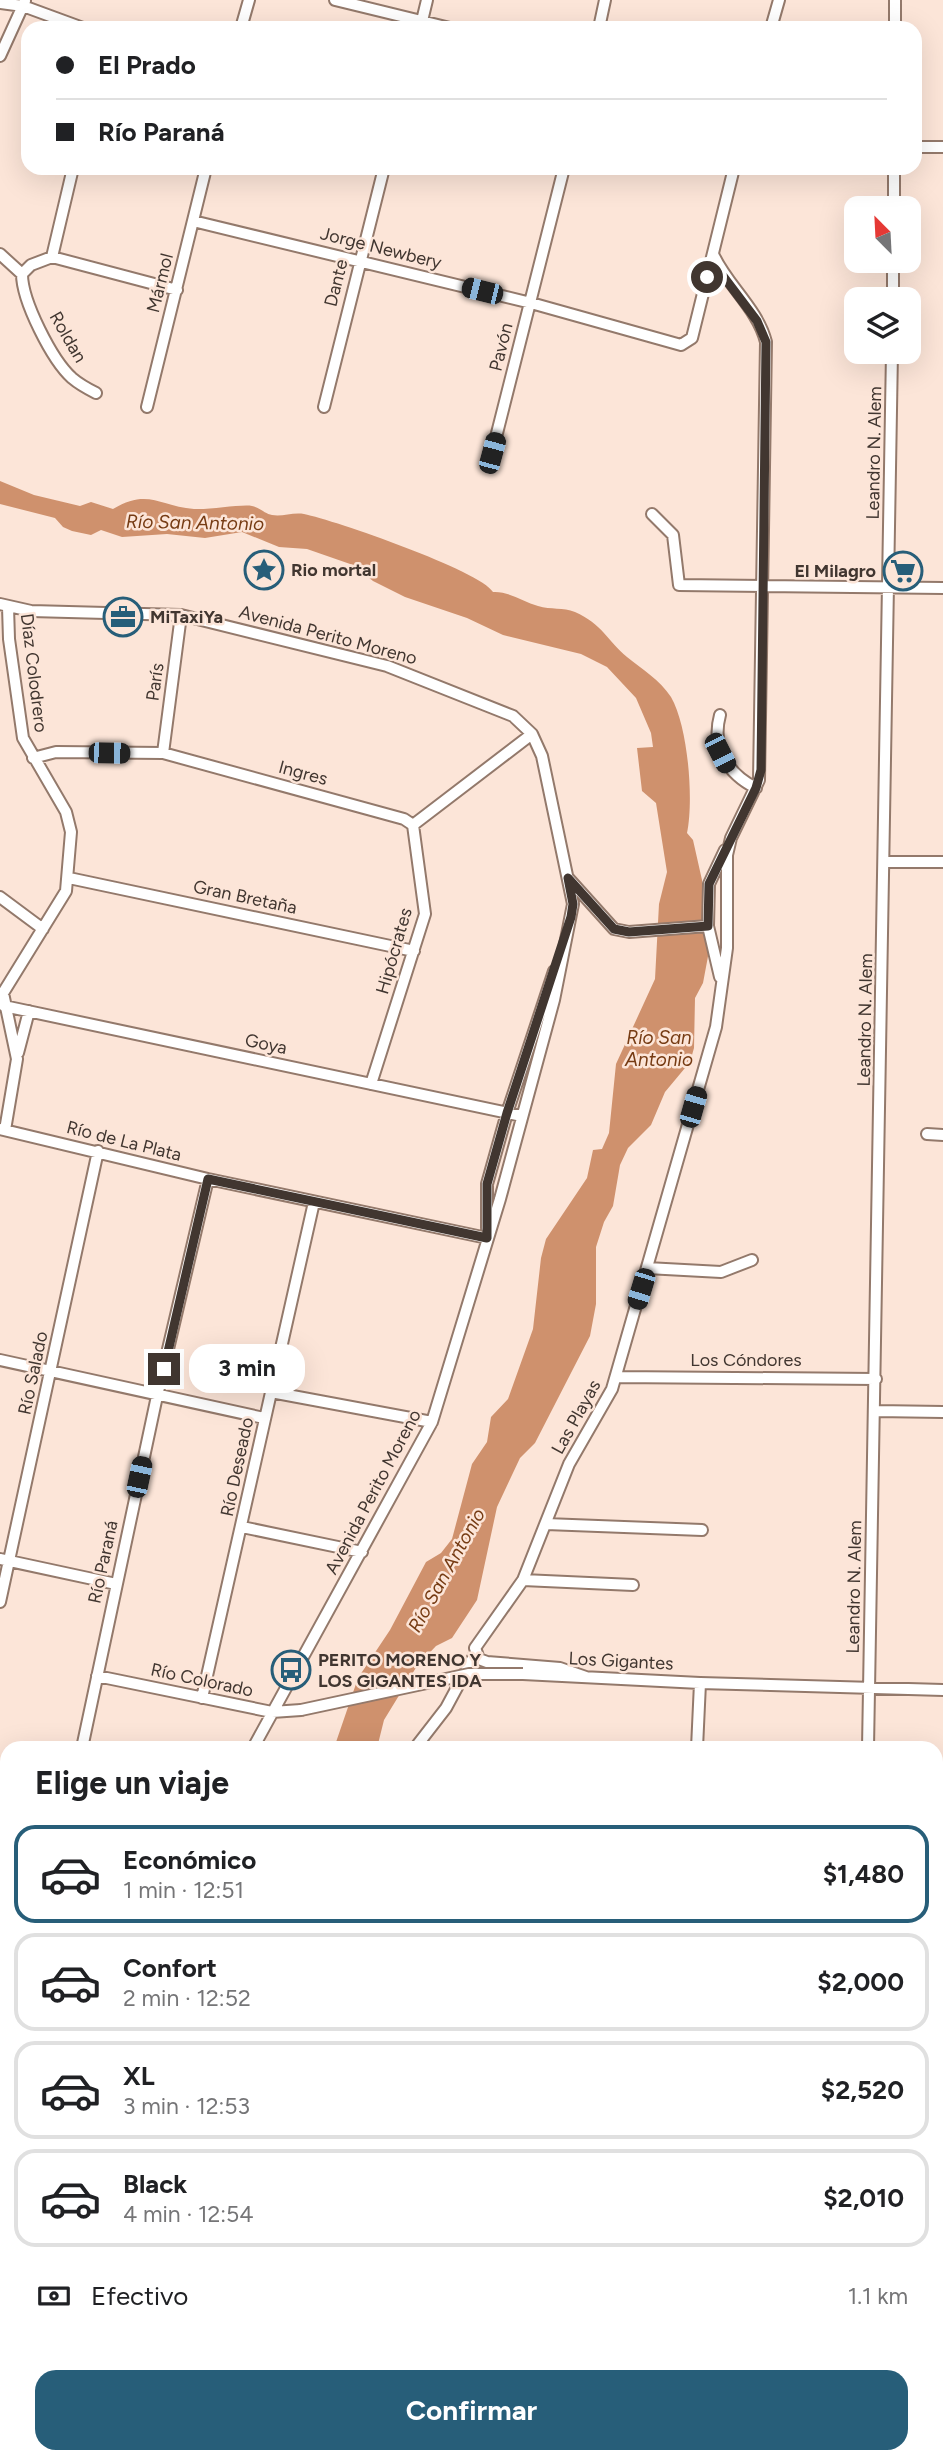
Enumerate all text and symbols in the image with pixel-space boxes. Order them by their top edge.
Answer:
text: El Prado [98,49,196,81]
text: Río Paraná [98,116,224,148]
north arrow [844,196,920,273]
map controls [844,196,921,364]
street label: Jorge Newbery [318,222,444,274]
street label: Mármol [142,251,178,315]
street label: Dante [319,257,353,309]
route start [691,261,723,293]
car [460,276,505,306]
button: layers [844,287,921,364]
street label: Roldan [45,307,91,367]
street label: Pavón [484,321,518,373]
street label: Leandro N. Alem [862,386,886,520]
car [477,430,508,476]
water label: Río San Antonio [126,510,264,535]
place icon: Rio mortal [243,549,285,591]
supermarket icon: El Milagro [882,550,924,592]
place label: Rio mortal [291,559,376,581]
place label: El Milagro [794,560,876,582]
office icon: MiTaxiYa [102,596,144,638]
street label: Avenida Perito Moreno [237,601,419,669]
place label: MiTaxiYa [150,606,223,628]
street label: Díaz Colodrero [16,612,52,734]
street label: París [141,662,169,702]
car [702,730,739,776]
car [88,742,131,764]
street label: Ingres [276,756,330,790]
street label: Gran Bretaña [191,875,299,919]
street label: Hipócrates [371,905,417,997]
street label: Leandro N. Alem [853,953,877,1087]
water label: Río San Antonio [624,1026,693,1071]
street label: Goya [243,1029,289,1059]
car [678,1084,709,1130]
street label: Río de La Plata [64,1116,184,1166]
car [625,1266,658,1312]
street label: Río Salado [13,1329,53,1417]
callout: 3 min [188,1344,304,1394]
street label: Los Cóndores [690,1349,802,1371]
route end [148,1353,180,1385]
text: 3 min [218,1354,276,1382]
street label: Las Playas [547,1376,605,1458]
street label: Avenida Perito Moreno [320,1406,426,1578]
street label: Río Deseado [216,1415,258,1519]
car [125,1454,154,1500]
water label: Río San Antonio [403,1504,490,1636]
street label: Río Paraná [83,1519,123,1605]
street label: Leandro N. Alem [842,1520,866,1654]
street label: Los Gigantes [568,1647,674,1675]
bus stop icon: PERITO MORENO Y LOS GIGANTES IDA [270,1649,312,1691]
place label: PERITO MORENO Y LOS GIGANTES IDA [318,1649,482,1692]
street label: Río Colorado [149,1658,255,1702]
text: Elige un viaje [35,1764,229,1802]
icon: car [39,1843,102,1906]
text: Económico [123,1844,256,1876]
text: $1,480 [823,1858,904,1890]
text: 1 min · 12:51 [123,1876,244,1904]
icon: car [39,1951,102,2014]
text: Confort [123,1952,217,1984]
text: $2,000 [817,1966,904,1998]
text: 2 min · 12:52 [123,1984,251,2012]
icon: car [39,2059,102,2122]
text: XL [123,2060,155,2092]
text: $2,520 [821,2074,904,2106]
text: 3 min · 12:53 [123,2092,250,2120]
icon: car [39,2167,102,2230]
text: Black [123,2168,187,2200]
text: $2,010 [823,2182,904,2214]
text: 4 min · 12:54 [123,2200,254,2228]
icon: cash [35,2277,73,2315]
text: Efectivo [91,2280,188,2312]
text: 1.1 km [848,2282,908,2310]
button: Confirmar [35,2370,908,2450]

